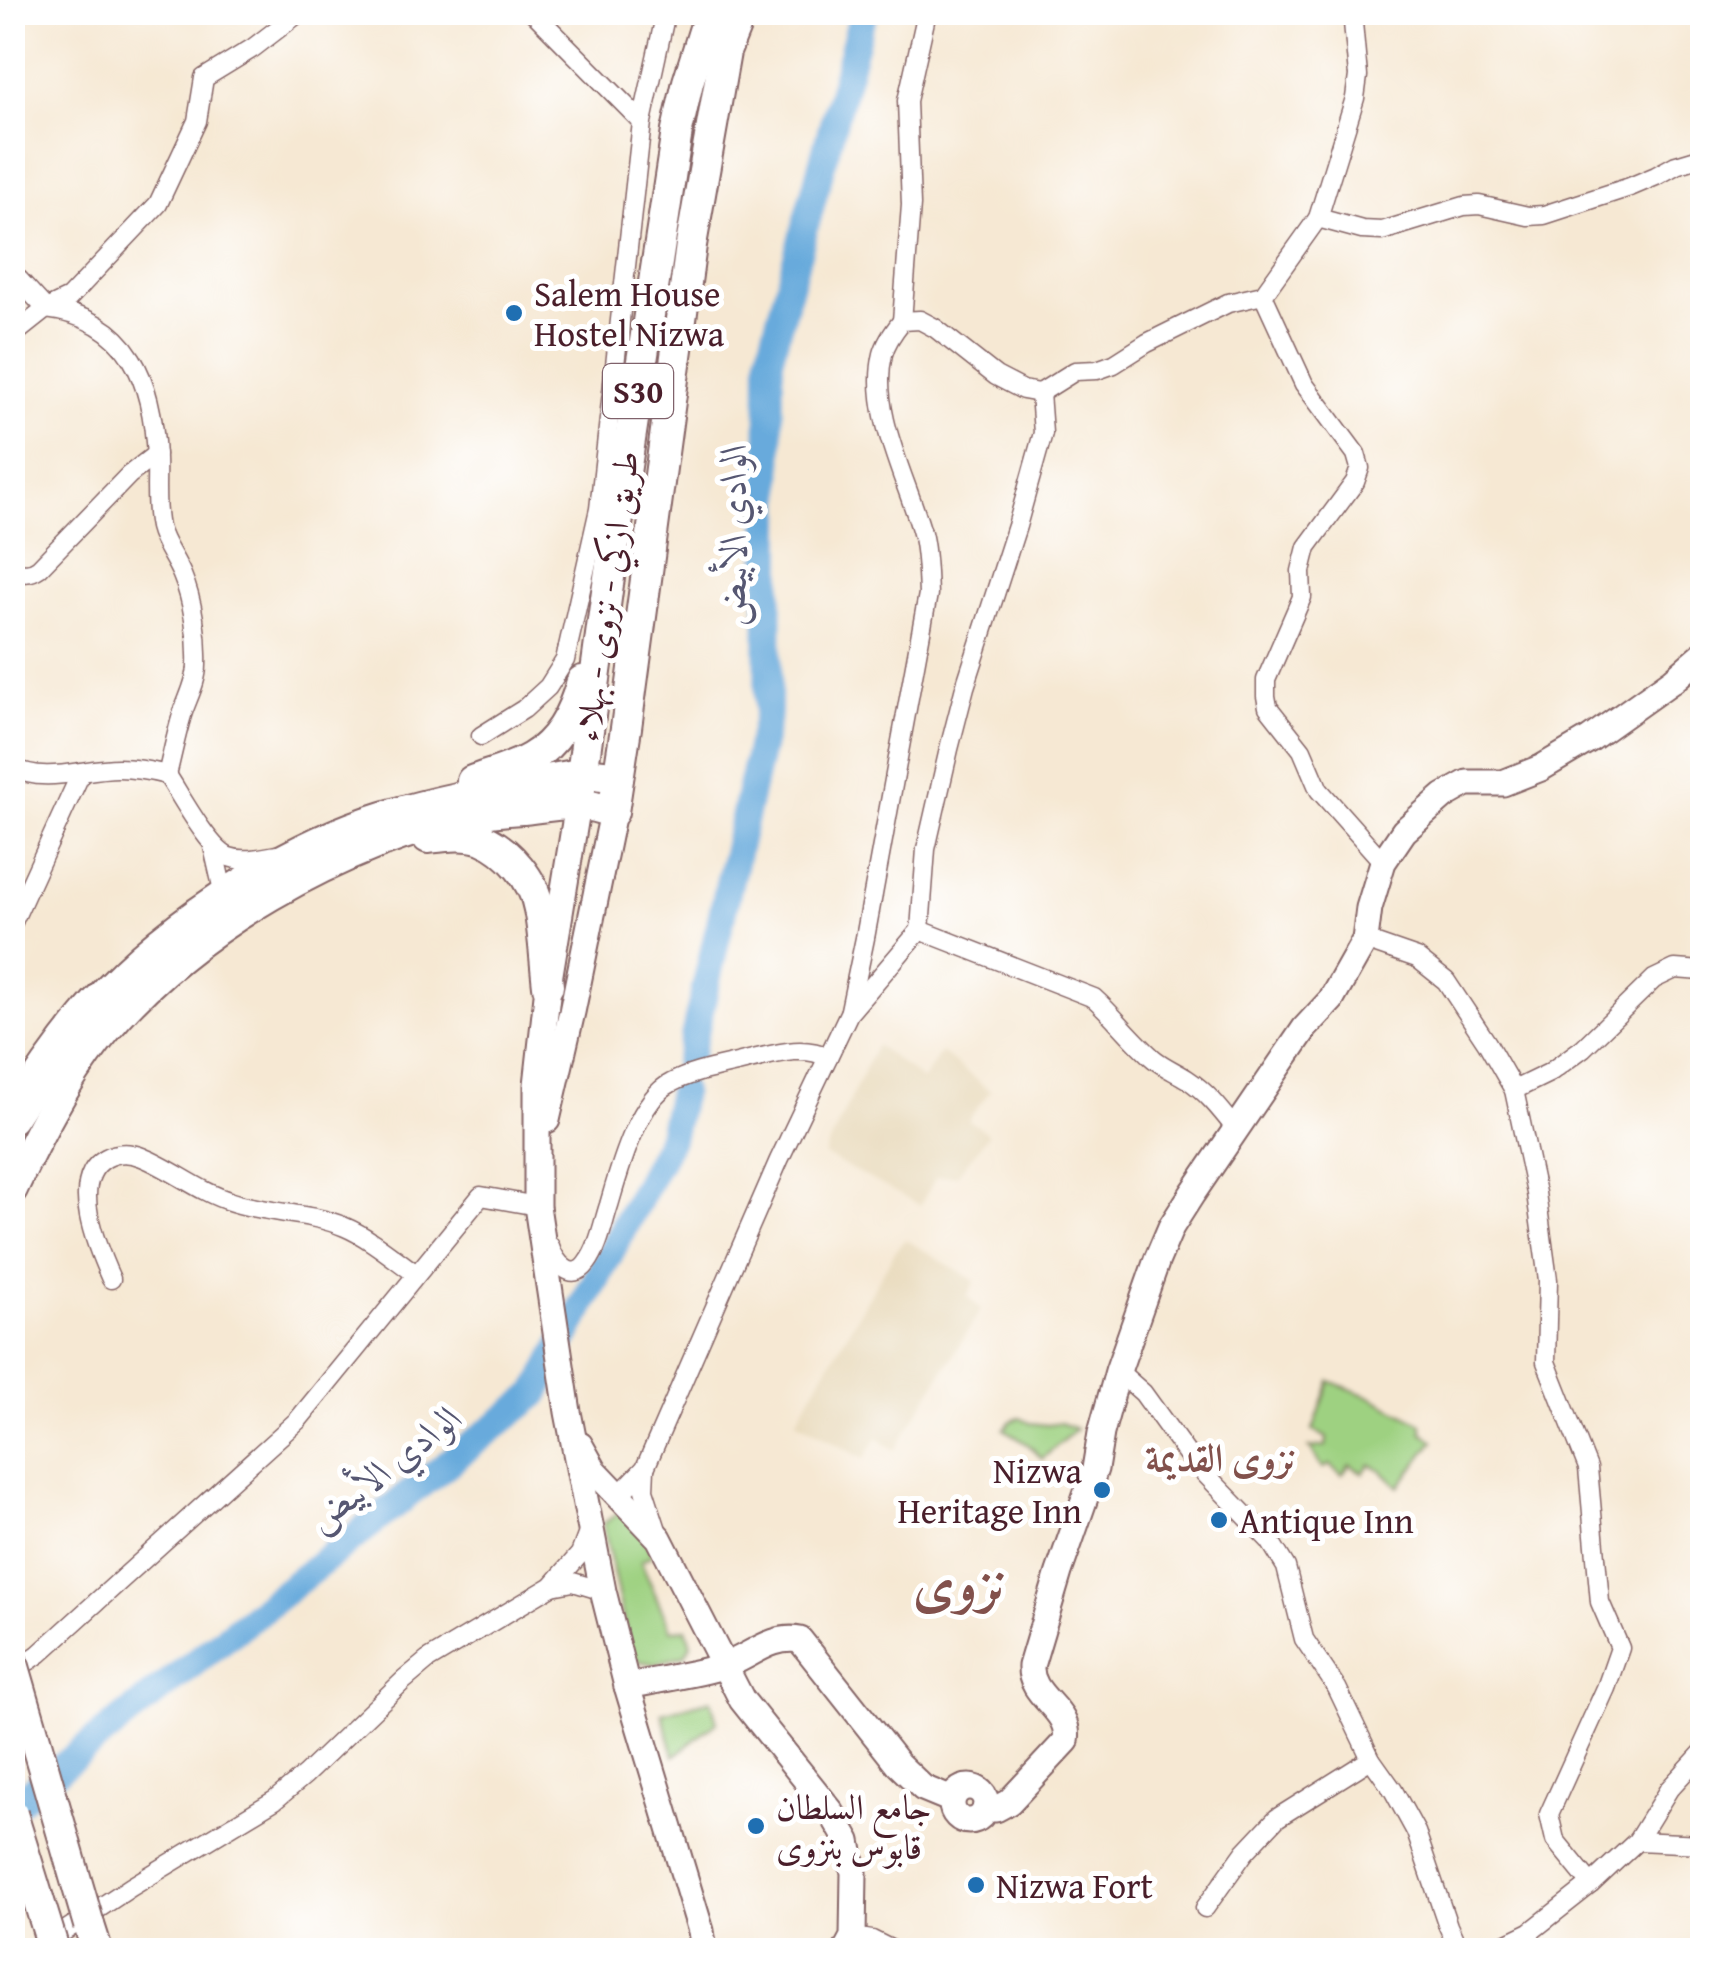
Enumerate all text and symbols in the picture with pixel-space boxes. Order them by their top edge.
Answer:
place label: Salem House Hostel Nizwa [534,268,725,359]
marker: Salem House Hostel Nizwa [503,302,525,324]
road number: S30 [603,364,673,418]
water label: الوادي الأبيض [704,443,764,627]
street label: طريق ازكي - نزوى - بهلاء [560,447,656,745]
water label: الوادي الأبيض [295,1389,476,1549]
district label: نزوى القديمة [1145,1429,1297,1485]
place label: Nizwa Heritage Inn [898,1445,1082,1536]
marker: Nizwa Heritage Inn [1091,1479,1113,1501]
place label: Antique Inn [1239,1495,1414,1546]
marker: Antique Inn [1208,1509,1230,1531]
district label: نزوى [913,1542,1007,1622]
place label: جامع السلطان قابوس بنزوى [776,1781,932,1872]
marker: جامع السلطان قابوس بنزوى [745,1815,767,1837]
place label: Nizwa Fort [996,1860,1153,1911]
marker: Nizwa Fort [965,1874,987,1896]

